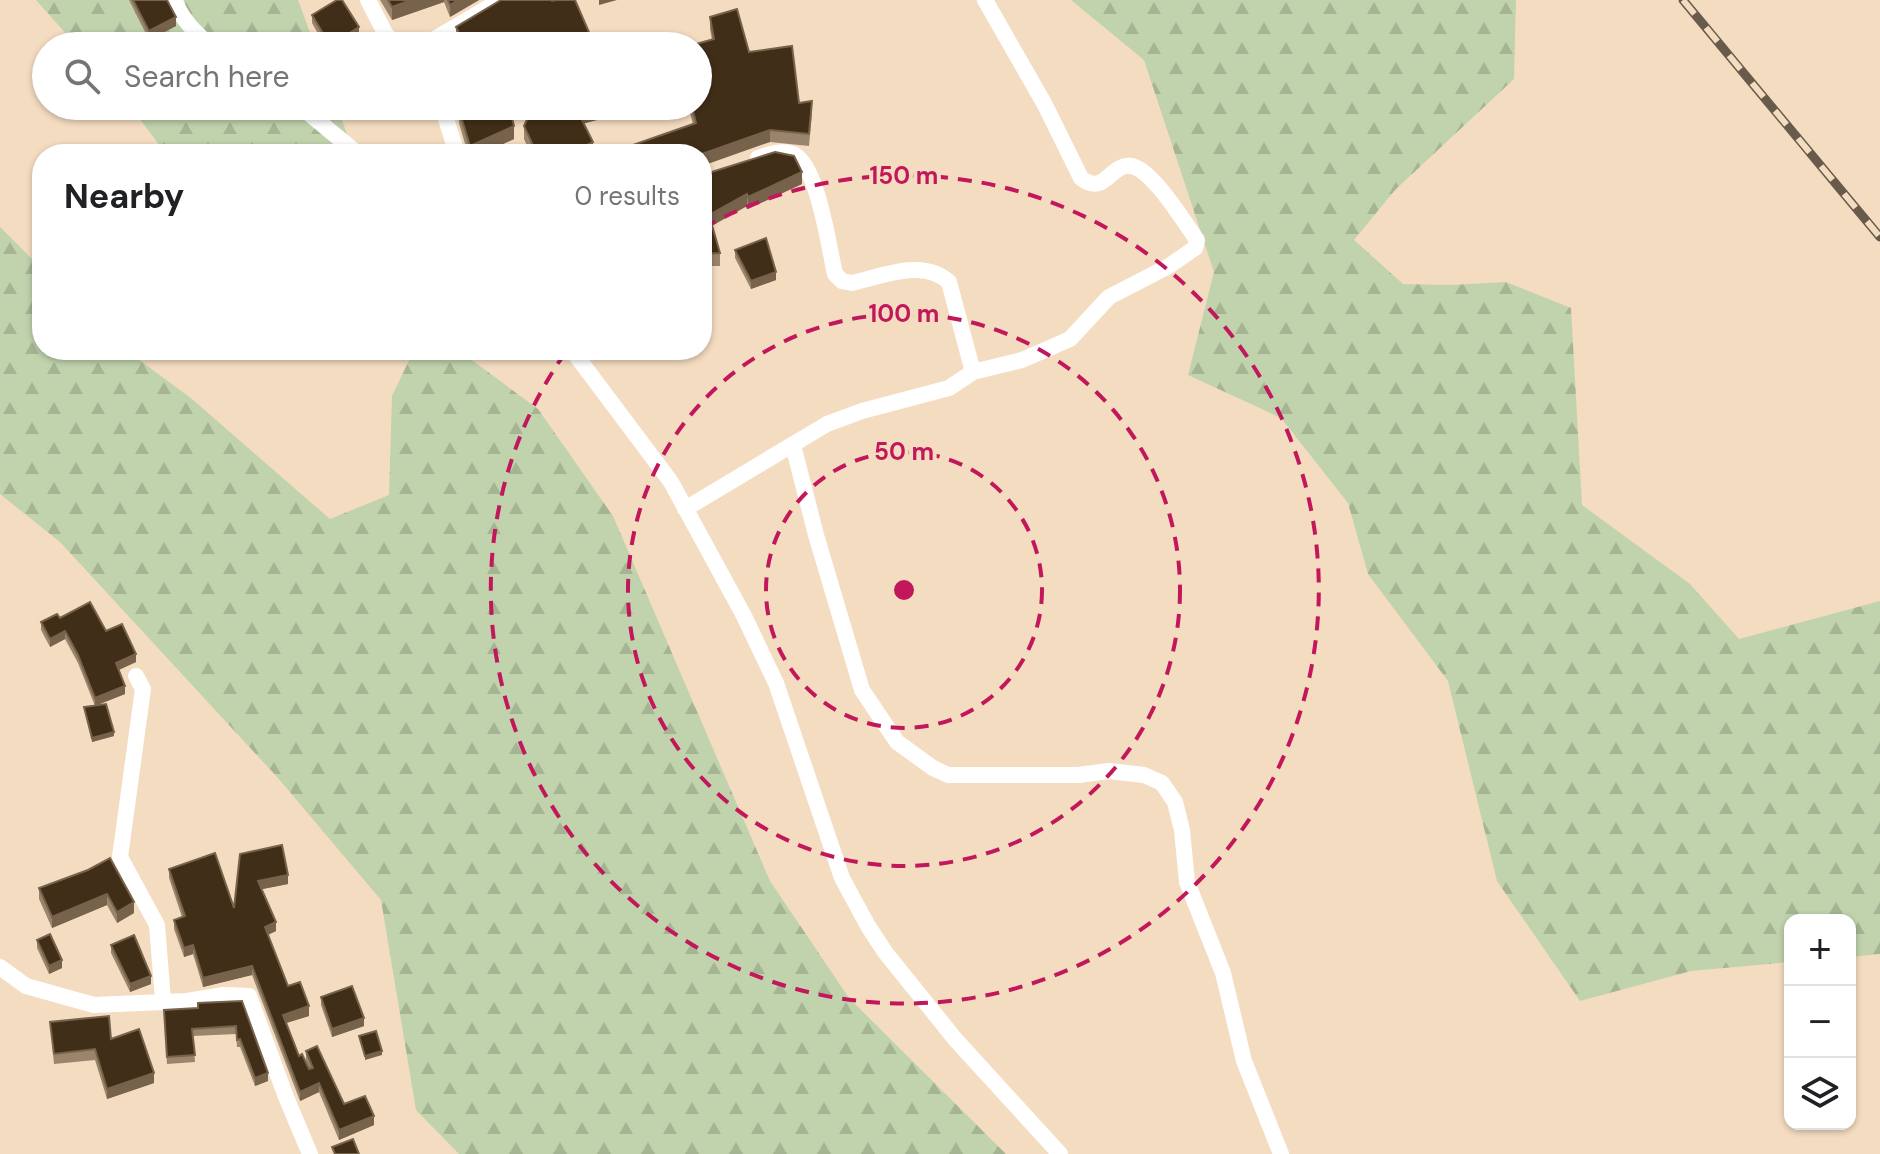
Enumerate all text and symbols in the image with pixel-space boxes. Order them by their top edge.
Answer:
search box [32,32,712,120]
icon: search [60,54,104,98]
text: Search here [124,57,290,96]
text: 150 m [870,160,938,191]
text: Nearby [64,174,184,219]
text: 0 results [574,179,680,213]
text: 100 m [869,298,939,329]
text: 50 m [874,436,934,467]
centre of rings [890,576,918,604]
map controls [1784,914,1856,1130]
button: + [1784,914,1856,986]
button: − [1784,986,1856,1058]
button: layers [1784,1058,1856,1130]

